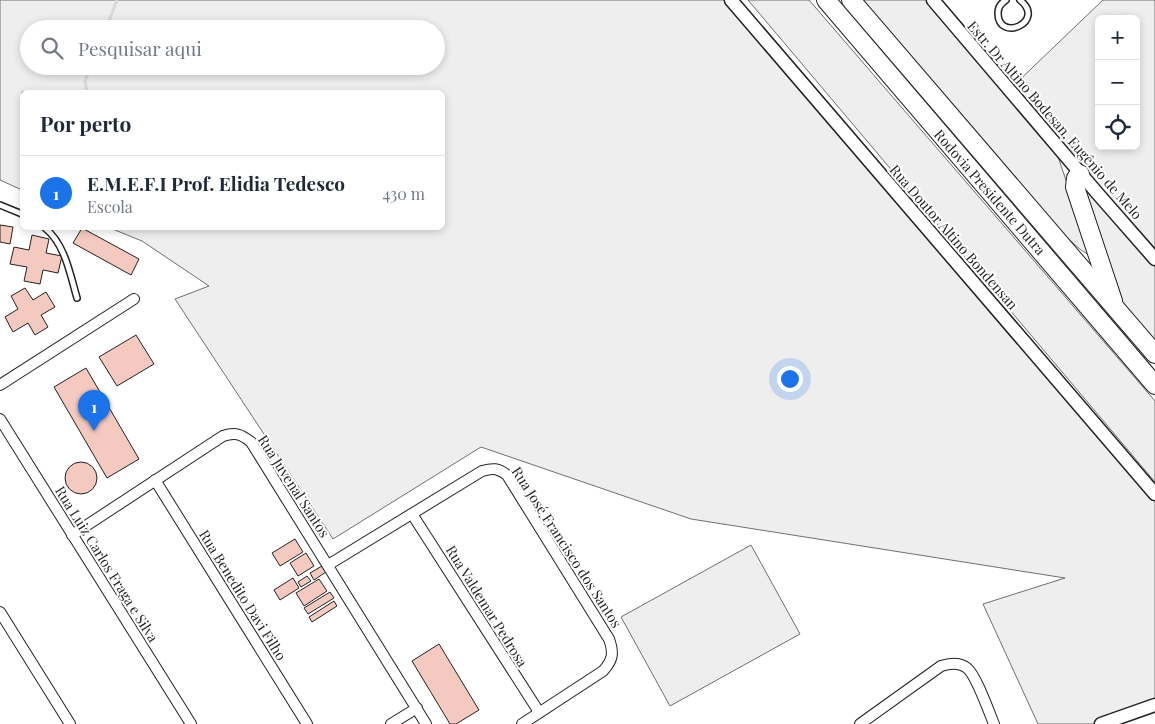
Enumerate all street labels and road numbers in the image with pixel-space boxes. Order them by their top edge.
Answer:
street label: Estr. Dr Altino Bodesan, Eugênio de Melo [963,17,1147,224]
street label: Rodovia Presidente Dutra [930,125,1050,259]
street label: Rua Doutor Altino Bondensan [886,160,1023,314]
street label: Rua Juvenal Santos [254,431,334,541]
street label: Rua José Francisco dos Santos [508,463,626,631]
street label: Rua Luiz Carlos Fraga e Silva [51,482,163,646]
street label: Rua Benedito Davi Filho [195,526,291,664]
street label: Rua Valdemar Pedrosa [442,542,532,670]

